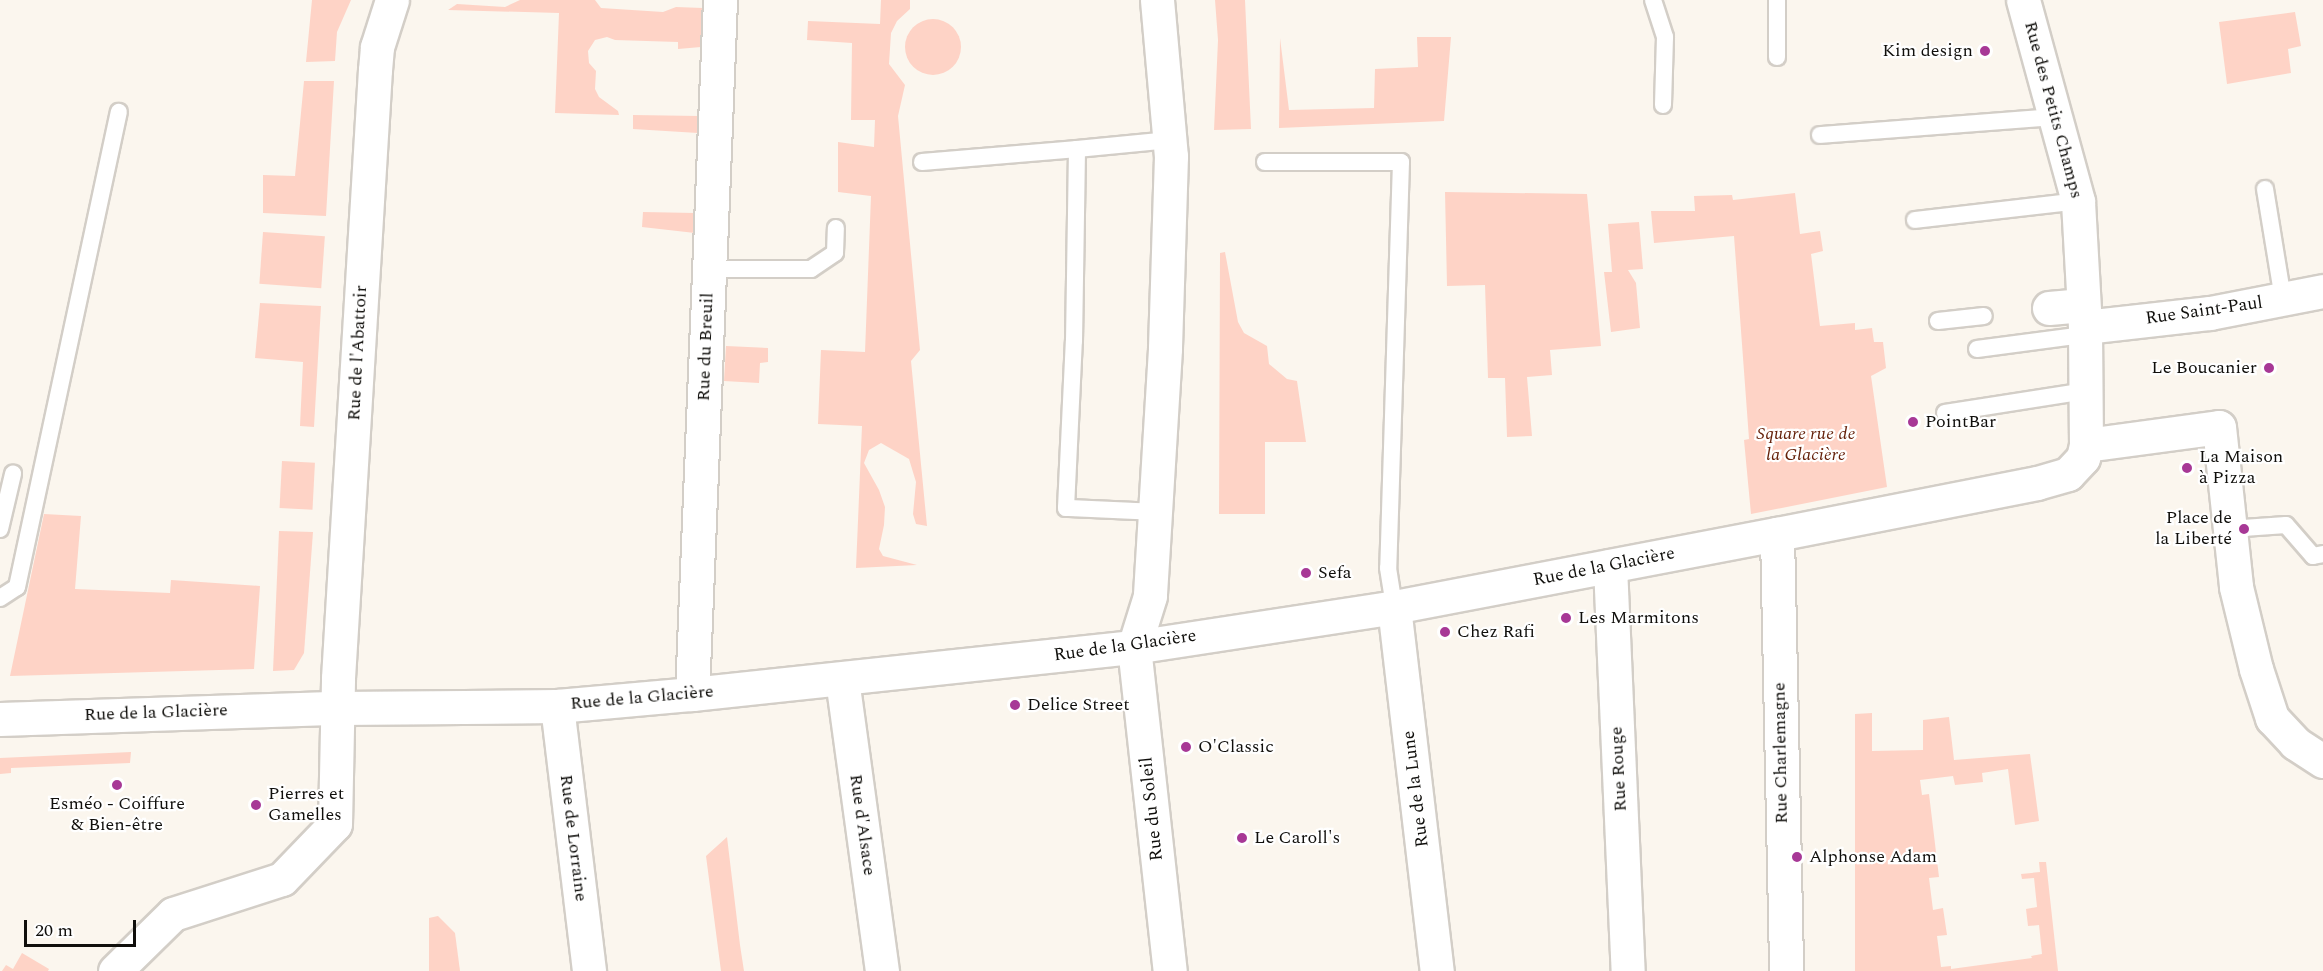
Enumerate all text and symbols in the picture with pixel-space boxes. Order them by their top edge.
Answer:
street label: Rue des Petits Champs [2019,19,2087,201]
place label: Kim design [1882,40,1973,62]
marker: Kim design [1978,44,1992,58]
street label: Rue de l'Abattoir [344,285,372,421]
street label: Rue du Breuil [693,292,719,402]
street label: Rue Saint-Paul [2144,292,2264,330]
place label: Le Boucanier [2151,357,2257,379]
marker: Le Boucanier [2262,361,2276,375]
place label: PointBar [1925,411,1996,433]
marker: PointBar [1906,415,1920,429]
park label: Square rue de la Glacière [1757,424,1855,466]
place label: La Maison à Pizza [2199,447,2283,490]
marker: La Maison à Pizza [2180,461,2194,475]
place label: Place de la Liberté [2155,508,2232,550]
marker: Place de la Liberté [2237,522,2251,536]
street label: Rue de la Glacière [1531,543,1677,591]
place label: Sefa [1318,562,1352,584]
marker: Sefa [1299,566,1313,580]
place label: Les Marmitons [1578,607,1699,629]
marker: Les Marmitons [1559,611,1573,625]
place label: Chez Rafi [1457,621,1535,643]
street label: Rue de la Glacière [1052,625,1198,667]
marker: Chez Rafi [1438,625,1452,639]
street label: Rue de la Glacière [569,681,715,715]
street label: Rue Charlemagne [1769,682,1793,824]
place label: Delice Street [1027,694,1130,716]
marker: Delice Street [1008,698,1022,712]
street label: Rue de la Glacière [84,700,228,726]
street label: Rue Rouge [1606,726,1632,812]
street label: Rue de la Lune [1398,729,1434,849]
place label: O'Classic [1198,736,1274,758]
marker: O'Classic [1179,740,1193,754]
street label: Rue du Soleil [1136,756,1168,862]
street label: Rue de Lorraine [555,773,591,903]
street label: Rue d'Alsace [844,773,880,877]
marker: Esméo - Coiffure & Bien-être [110,778,124,792]
place label: Pierres et Gamelles [268,784,344,826]
place label: Esméo - Coiffure & Bien-être [49,794,185,836]
marker: Pierres et Gamelles [249,798,263,812]
place label: Le Caroll's [1254,827,1340,849]
marker: Le Caroll's [1235,831,1249,845]
place label: Alphonse Adam [1809,846,1937,868]
marker: Alphonse Adam [1790,850,1804,864]
scale bar [27,908,140,946]
text: 20 m [35,917,73,944]

